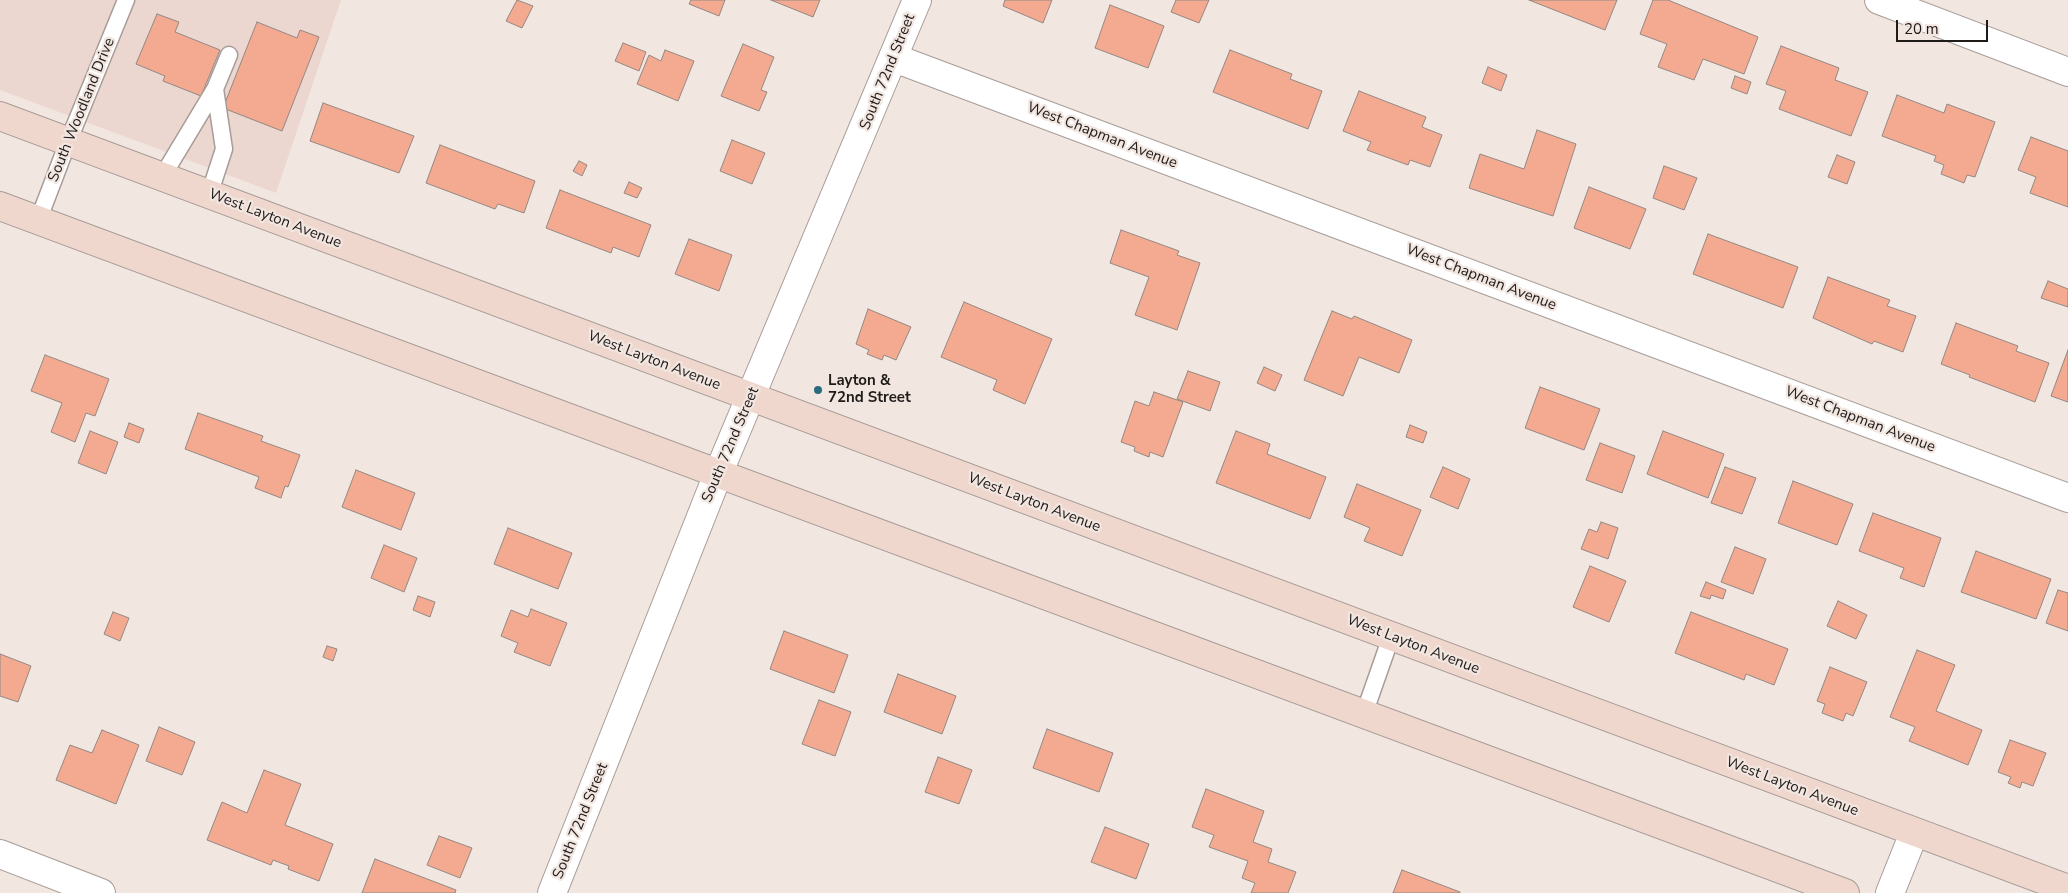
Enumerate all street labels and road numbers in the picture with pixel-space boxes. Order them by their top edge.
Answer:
street label: South 72nd Street [856,11,920,133]
street label: South Woodland Drive [45,35,119,185]
street label: West Chapman Avenue [1024,99,1180,173]
street label: West Layton Avenue [206,185,344,253]
street label: West Chapman Avenue [1403,241,1559,315]
street label: West Layton Avenue [585,327,723,395]
street label: West Chapman Avenue [1782,383,1938,457]
street label: South 72nd Street [699,385,763,505]
street label: West Layton Avenue [965,469,1103,537]
street label: West Layton Avenue [1344,611,1482,679]
street label: West Layton Avenue [1723,753,1861,821]
street label: South 72nd Street [549,760,613,882]

